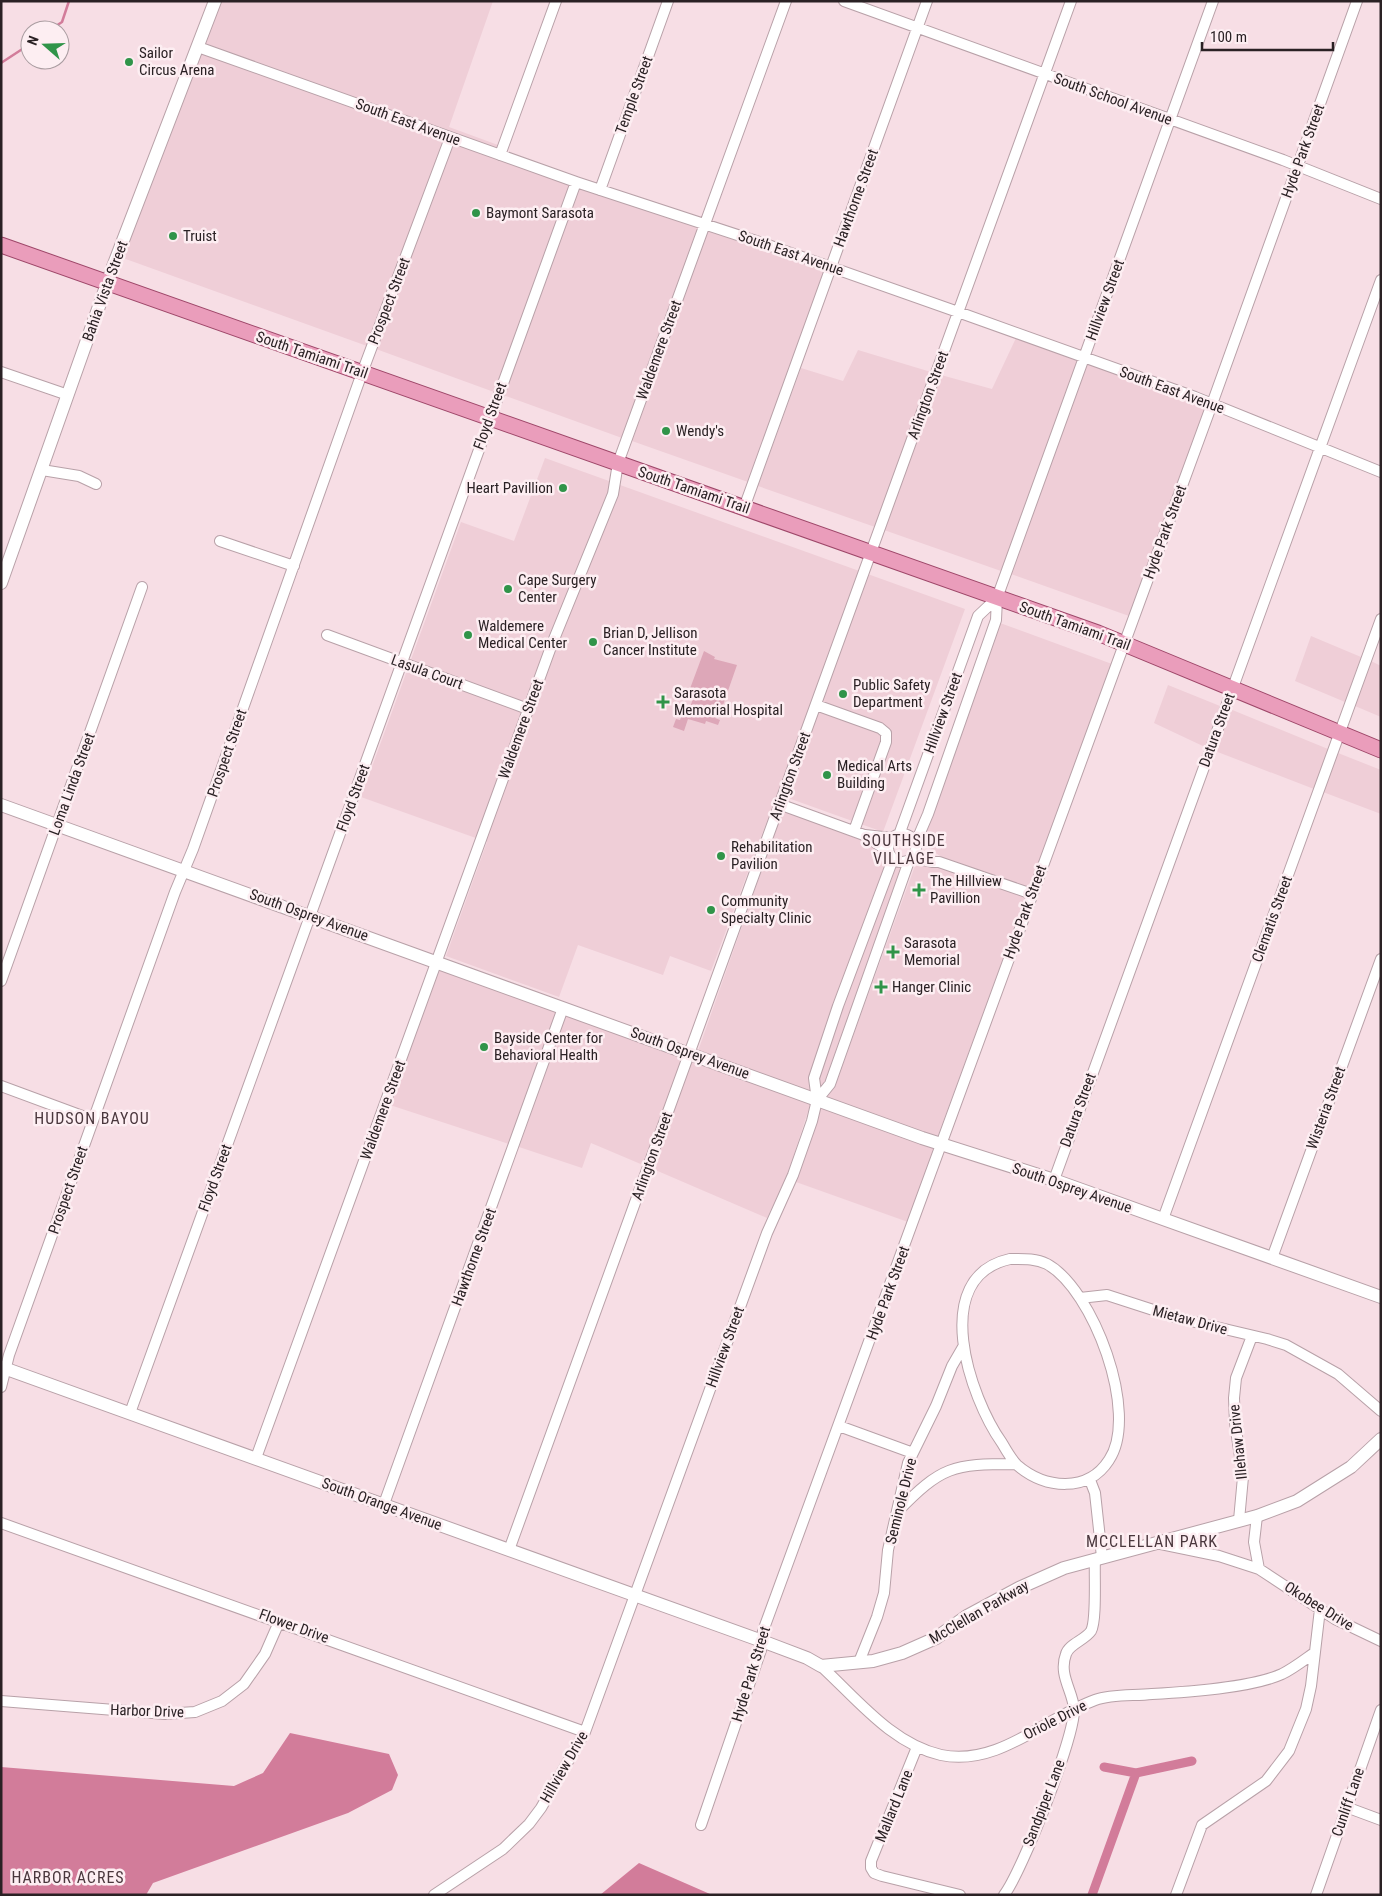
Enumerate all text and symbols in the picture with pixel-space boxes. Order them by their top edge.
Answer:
north arrow [20,20,70,70]
scale bar [1202,20,1333,52]
text: 100 m [1210,28,1247,46]
text: N [24,34,42,47]
place label: Sailor Circus Arena [139,44,214,79]
street label: Temple Street [612,53,656,137]
marker: Sailor Circus Arena [123,56,135,68]
street label: South School Avenue [1051,69,1175,129]
street label: South East Avenue [353,95,463,149]
street label: Hyde Park Street [1278,102,1328,200]
street label: Hawthorne Street [830,147,882,249]
place label: Baymont Sarasota [486,204,594,222]
marker: Baymont Sarasota [470,207,482,219]
place label: Truist [183,227,217,245]
street label: South East Avenue [736,227,846,279]
marker: Truist [167,230,179,242]
street label: Bahia Vista Street [78,238,132,344]
street label: Prospect Street [364,255,414,347]
street label: Hillview Street [1082,257,1128,343]
street label: Waldemere Street [633,298,685,402]
street label: South Tamiami Trail [254,327,370,383]
street label: Arlington Street [904,348,952,442]
street label: South East Avenue [1117,363,1227,417]
street label: Floyd Street [470,380,510,452]
place label: Wendy's [676,422,724,440]
marker: Wendy's [660,425,672,437]
street label: South Tamiami Trail [636,462,752,518]
place label: Heart Pavillion [466,479,553,497]
marker: Heart Pavillion [557,482,569,494]
street label: Hyde Park Street [1140,483,1190,581]
place label: Cape Surgery Center [518,571,596,606]
marker: Cape Surgery Center [502,583,514,595]
street label: South Tamiami Trail [1017,598,1133,654]
place label: Waldemere Medical Center [478,617,568,652]
place label: Brian D, Jellison Cancer Institute [603,624,698,659]
marker: Waldemere Medical Center [462,629,474,641]
marker: Brian D, Jellison Cancer Institute [587,636,599,648]
street label: Lasula Court [389,651,465,693]
street label: Hillview Street [920,670,966,756]
place label: Public Safety Department [853,676,930,711]
street label: Waldemere Street [495,677,547,781]
place label: Sarasota Memorial Hospital [674,684,783,719]
marker: Public Safety Department [837,688,849,700]
street label: Datura Street [1195,691,1239,769]
marker: Sarasota Memorial Hospital [656,695,670,709]
street label: Prospect Street [204,707,250,799]
street label: Arlington Street [766,729,814,823]
street label: Loma Linda Street [45,730,99,838]
place label: Medical Arts Building [837,757,912,792]
street label: Floyd Street [333,762,373,834]
marker: Medical Arts Building [821,769,833,781]
district label: SOUTHSIDE VILLAGE [862,831,946,868]
place label: Rehabilitation Pavilion [731,838,812,873]
marker: Rehabilitation Pavilion [715,850,727,862]
street label: Hyde Park Street [1000,863,1050,961]
place label: The Hillview Pavillion [930,872,1002,907]
street label: Clematis Street [1248,873,1296,965]
marker: The Hillview Pavillion [912,883,926,897]
street label: South Osprey Avenue [247,885,371,945]
place label: Community Specialty Clinic [721,892,811,927]
marker: Community Specialty Clinic [705,904,717,916]
place label: Sarasota Memorial [904,934,960,969]
marker: Sarasota Memorial [886,945,900,959]
place label: Hanger Clinic [892,978,971,996]
marker: Hanger Clinic [874,980,888,994]
street label: South Osprey Avenue [628,1023,752,1083]
place label: Bayside Center for Behavioral Health [494,1029,603,1064]
marker: Bayside Center for Behavioral Health [478,1041,490,1053]
street label: Waldemere Street [357,1058,409,1162]
street label: Wisteria Street [1303,1064,1349,1152]
street label: Datura Street [1056,1071,1100,1149]
district label: HUDSON BAYOU [34,1109,150,1128]
street label: Arlington Street [628,1109,676,1203]
street label: Floyd Street [195,1142,235,1214]
street label: Prospect Street [45,1144,91,1236]
street label: South Osprey Avenue [1010,1159,1134,1217]
street label: Hawthorne Street [448,1206,500,1308]
street label: Hyde Park Street [863,1244,913,1342]
street label: Mietaw Drive [1151,1301,1229,1339]
street label: Hillview Street [702,1304,748,1390]
street label: Illehaw Drive [1225,1404,1251,1480]
street label: Seminole Drive [882,1456,920,1546]
street label: South Orange Avenue [319,1474,445,1534]
district label: MCCLELLAN PARK [1086,1532,1218,1551]
street label: McClellan Parkway [926,1576,1032,1648]
street label: Okobee Drive [1281,1578,1357,1634]
street label: Flower Drive [257,1605,331,1647]
street label: Hyde Park Street [728,1624,774,1724]
street label: Oriole Drive [1020,1696,1090,1744]
street label: Harbor Drive [110,1701,184,1721]
street label: Hillview Drive [536,1728,592,1806]
street label: Sandpiper Lane [1019,1757,1069,1849]
street label: Cunliff Lane [1328,1765,1368,1839]
street label: Mallard Lane [871,1767,917,1845]
district label: HARBOR ACRES [11,1868,125,1887]

